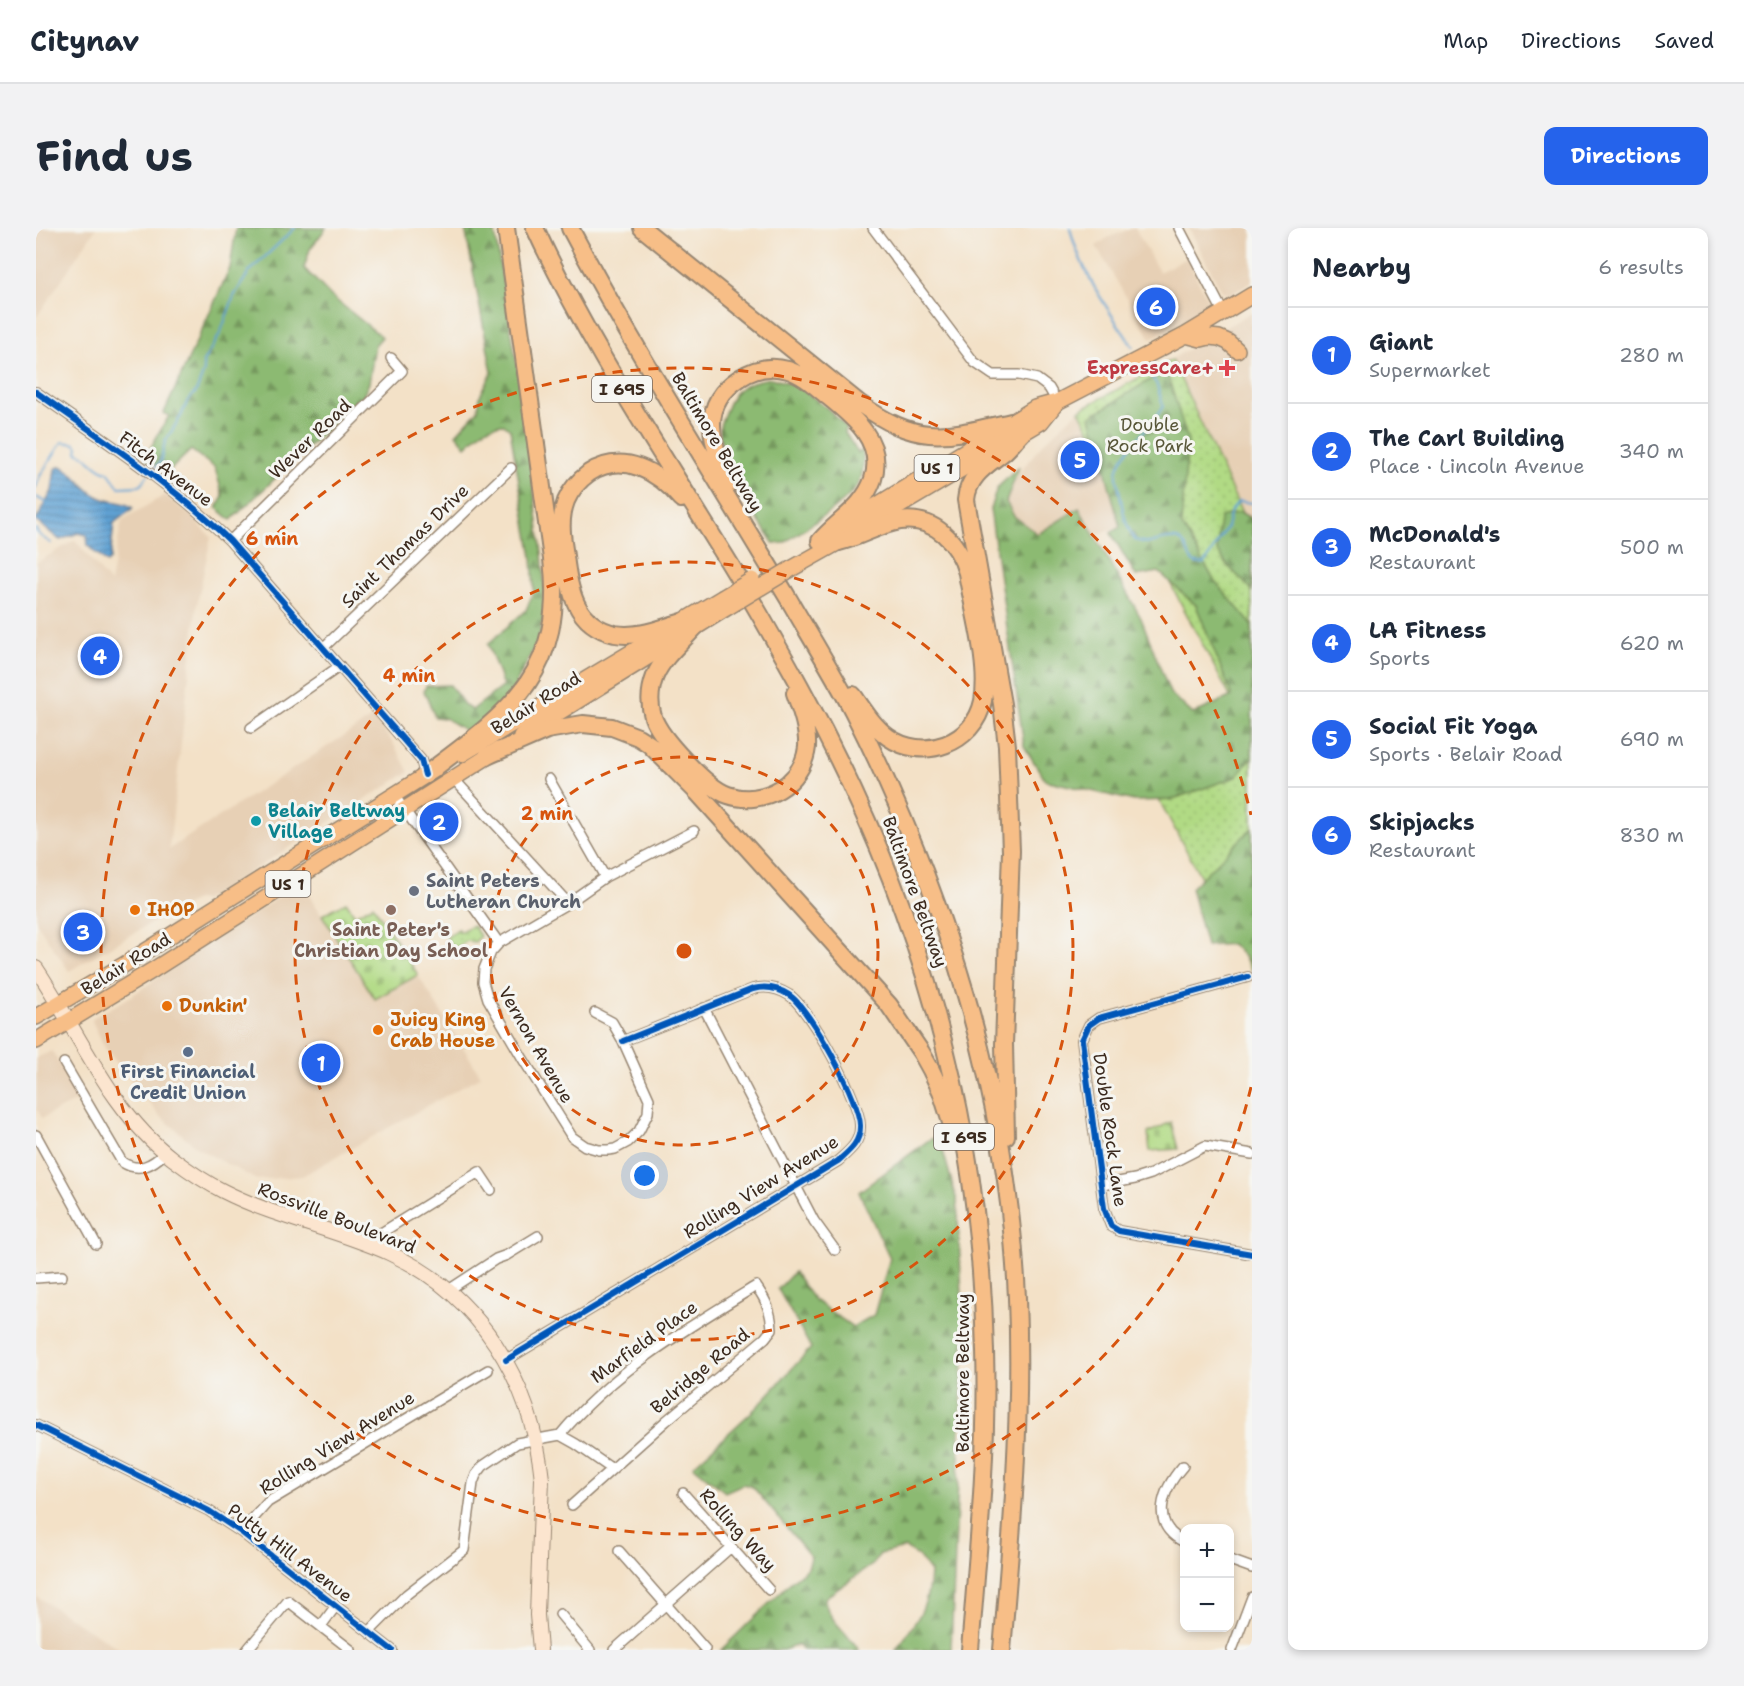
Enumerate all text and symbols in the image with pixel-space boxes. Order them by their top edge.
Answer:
text: Citynav [30,22,139,60]
text: Map [1443,27,1488,55]
text: Directions [1521,27,1621,55]
text: Saved [1654,27,1714,55]
button: Directions [1544,127,1708,185]
text: Find us [36,128,193,184]
text: Nearby [1312,250,1411,285]
text: 6 results [1598,254,1684,280]
pin: 6 [1136,284,1176,329]
text: Giant [1369,328,1434,357]
text: 1 [1327,342,1336,368]
text: 280 m [1619,342,1684,368]
place label: ExpressCare+ [1087,356,1214,380]
text: Supermarket [1369,357,1491,383]
marker: ExpressCare+ [1218,359,1236,377]
street label: Baltimore Beltway [666,368,768,516]
road number: I 695 [592,376,652,402]
street label: Wever Road [264,394,356,484]
park label: Double Rock Park [1107,413,1193,458]
text: The Carl Building [1369,424,1564,453]
street label: Fitch Avenue [114,426,218,512]
pin: 5 [1060,438,1100,482]
text: 2 [1325,438,1339,464]
text: 340 m [1619,438,1684,464]
text: Place · Lincoln Avenue [1369,453,1584,479]
road number: US 1 [914,455,960,481]
street label: Saint Thomas Drive [336,479,474,613]
text: McDonald's [1369,520,1500,549]
text: 6 min [246,527,298,551]
text: 3 [1325,534,1339,560]
text: 500 m [1620,534,1684,560]
text: Restaurant [1369,549,1476,575]
text: LA Fitness [1369,616,1486,645]
text: 4 [1325,630,1339,656]
text: 620 m [1620,630,1684,656]
pin: 4 [80,634,120,678]
text: Sports [1369,645,1430,671]
text: 4 min [383,664,435,688]
street label: Belair Road [487,666,585,740]
text: Social Fit Yoga [1369,712,1538,741]
text: 5 [1325,726,1338,752]
text: 690 m [1620,726,1684,752]
text: Sports · Belair Road [1369,741,1562,767]
place label: Belair Beltway Village [268,799,405,844]
pin: 2 [420,800,458,844]
text: 2 min [521,802,573,826]
text: Skipjacks [1369,808,1475,837]
street label: Baltimore Beltway [877,813,953,971]
marker: Belair Beltway Village [249,814,263,828]
text: 6 [1325,822,1339,848]
text: 830 m [1619,822,1684,848]
text: Restaurant [1369,837,1476,863]
place label: Saint Peters Lutheran Church [426,869,581,914]
road number: US 1 [266,871,310,897]
marker: Saint Peters Lutheran Church [407,884,421,898]
place label: IHOP [147,898,195,922]
marker: IHOP [128,903,142,917]
marker: Saint Peter's Christian Day School [384,903,398,917]
pin: 3 [64,910,102,954]
place label: Saint Peter's Christian Day School [294,918,488,963]
street label: Belair Road [77,927,175,1001]
centre of rings [674,941,694,961]
street label: Vernon Avenue [493,982,579,1108]
place label: Dunkin' [179,994,248,1018]
marker: Dunkin' [160,999,174,1013]
place label: Juicy King Crab House [390,1008,496,1053]
marker: Juicy King Crab House [371,1023,385,1037]
pin: 1 [302,1040,340,1086]
marker: First Financial Credit Union [181,1045,195,1059]
street label: Double Rock Lane [1087,1052,1133,1208]
place label: First Financial Credit Union [121,1060,255,1105]
road number: I 695 [934,1124,994,1150]
street label: Rolling View Avenue [679,1130,843,1244]
your location [630,1161,659,1190]
street label: Rossville Boulevard [254,1177,420,1259]
street label: Baltimore Beltway [951,1293,975,1453]
street label: Marfield Place [586,1295,702,1389]
street label: Belridge Road [646,1323,754,1419]
street label: Rolling View Avenue [255,1386,419,1500]
street label: Rolling Way [694,1483,782,1577]
street label: Putty Hill Avenue [223,1498,357,1608]
map controls [1180,1524,1234,1632]
button: + [1180,1524,1234,1578]
button: − [1180,1578,1234,1632]

